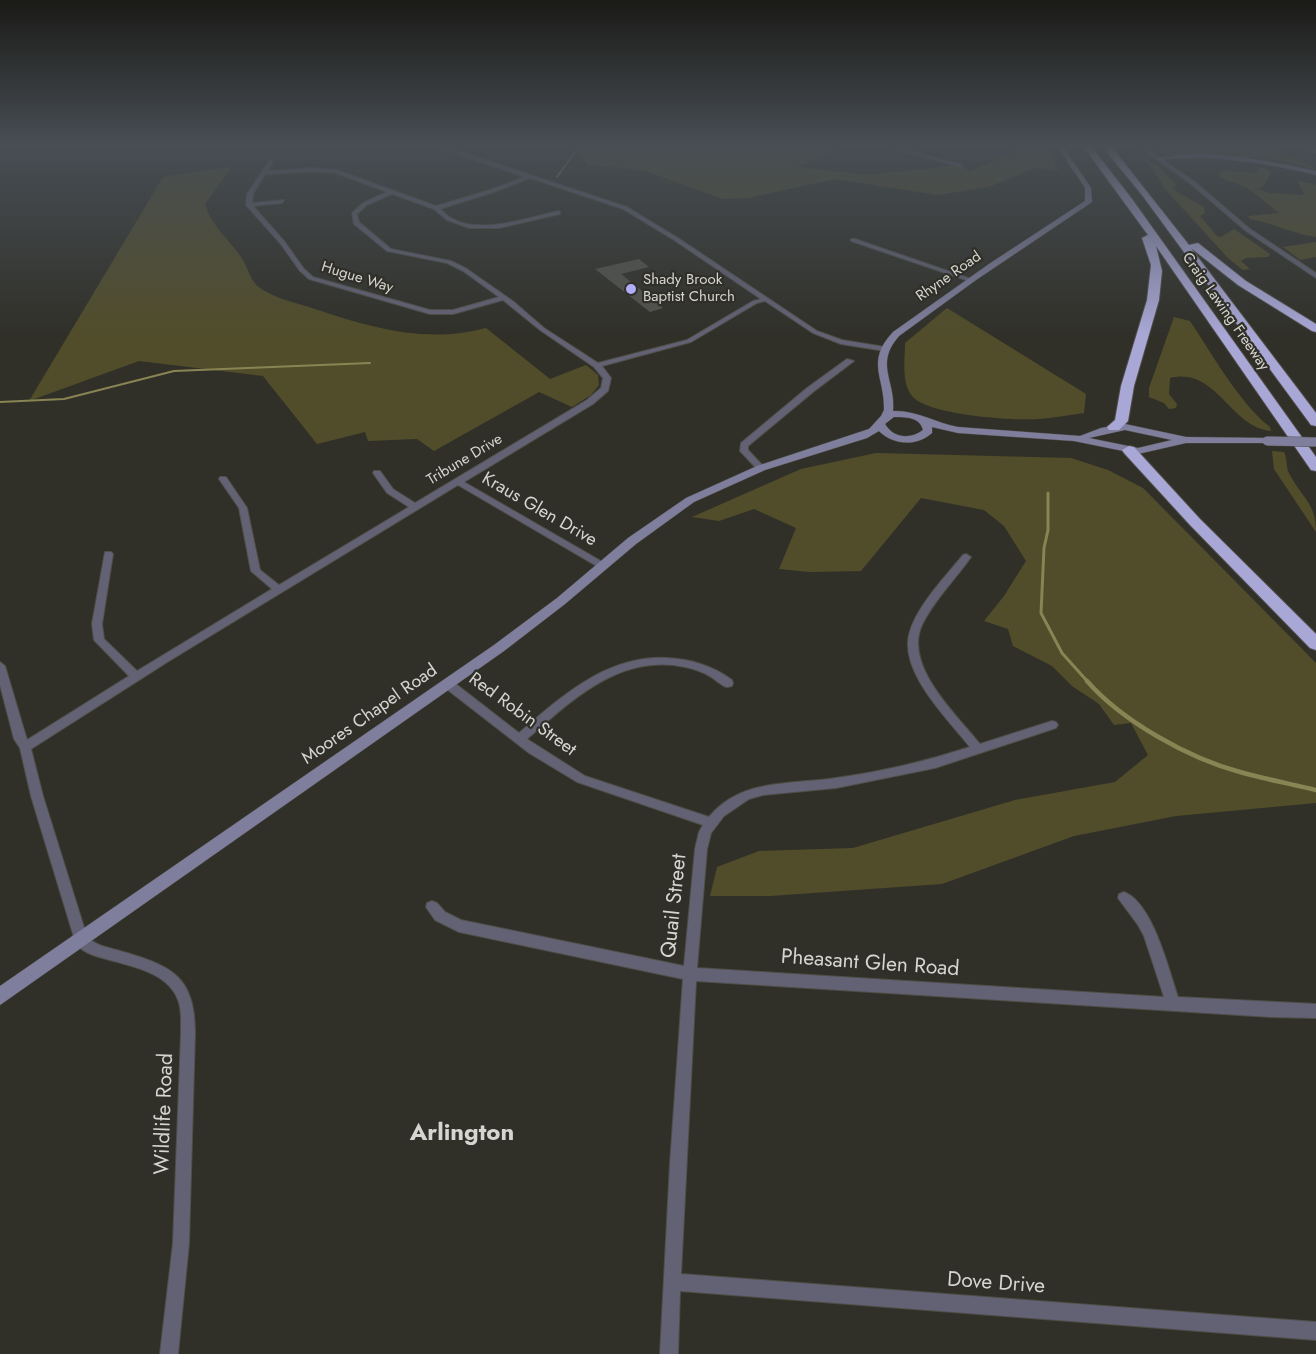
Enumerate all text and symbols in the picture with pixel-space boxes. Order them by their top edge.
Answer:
street label: Rhyne Road [913,248,985,306]
street label: Craig Lawing Freeway [1178,250,1272,374]
street label: Hugue Way [319,259,395,297]
place label: Shady Brook Baptist Church [643,271,735,306]
marker: Shady Brook Baptist Church [624,282,638,296]
street label: Tribune Drive [424,430,506,490]
street label: Kraus Glen Drive [478,468,600,552]
street label: Moores Chapel Road [298,660,442,770]
street label: Red Robin Street [464,669,580,761]
street label: Quail Street [657,853,693,959]
street label: Pheasant Glen Road [780,945,960,983]
street label: Wildlife Road [150,1053,180,1175]
district label: Arlington [410,1120,514,1148]
street label: Dove Drive [946,1268,1046,1300]

